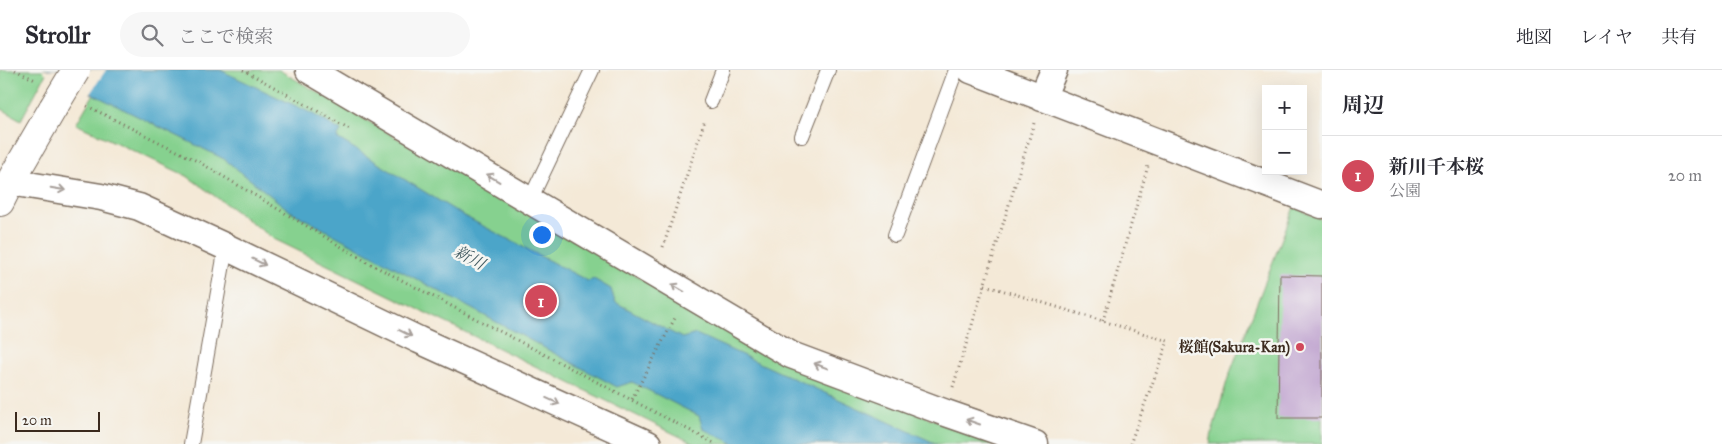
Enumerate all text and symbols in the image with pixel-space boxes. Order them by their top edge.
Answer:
search box [120,12,470,57]
text: Strollr [25,20,90,50]
icon: search [138,21,166,49]
text: ここで検索 [178,25,273,48]
text: 地図 [1516,26,1552,48]
text: レイヤ [1580,26,1633,48]
text: 共有 [1661,26,1697,48]
map controls [1262,85,1307,175]
button: + [1262,85,1307,130]
text: 周辺 [1342,92,1384,118]
button: − [1262,130,1307,175]
text: 新川千本桜 [1389,155,1484,178]
text: 1 [1355,166,1361,185]
text: 20 m [1668,166,1702,185]
one-way arrow [487,173,501,183]
text: 公園 [1389,181,1421,200]
one-way arrow [50,185,66,195]
your location [529,222,555,248]
water label: 新川 [451,241,490,274]
one-way arrow [251,258,266,267]
pin: 1 [525,282,557,320]
one-way arrow [672,282,686,292]
one-way arrow [397,329,412,339]
place label: 桜館(Sakura-Kan) [1178,338,1290,357]
marker: 桜館(Sakura-Kan) [1294,341,1306,353]
one-way arrow [813,361,829,370]
one-way arrow [545,396,560,406]
scale bar [15,409,100,432]
text: 20 m [22,412,52,429]
one-way arrow [966,417,981,426]

